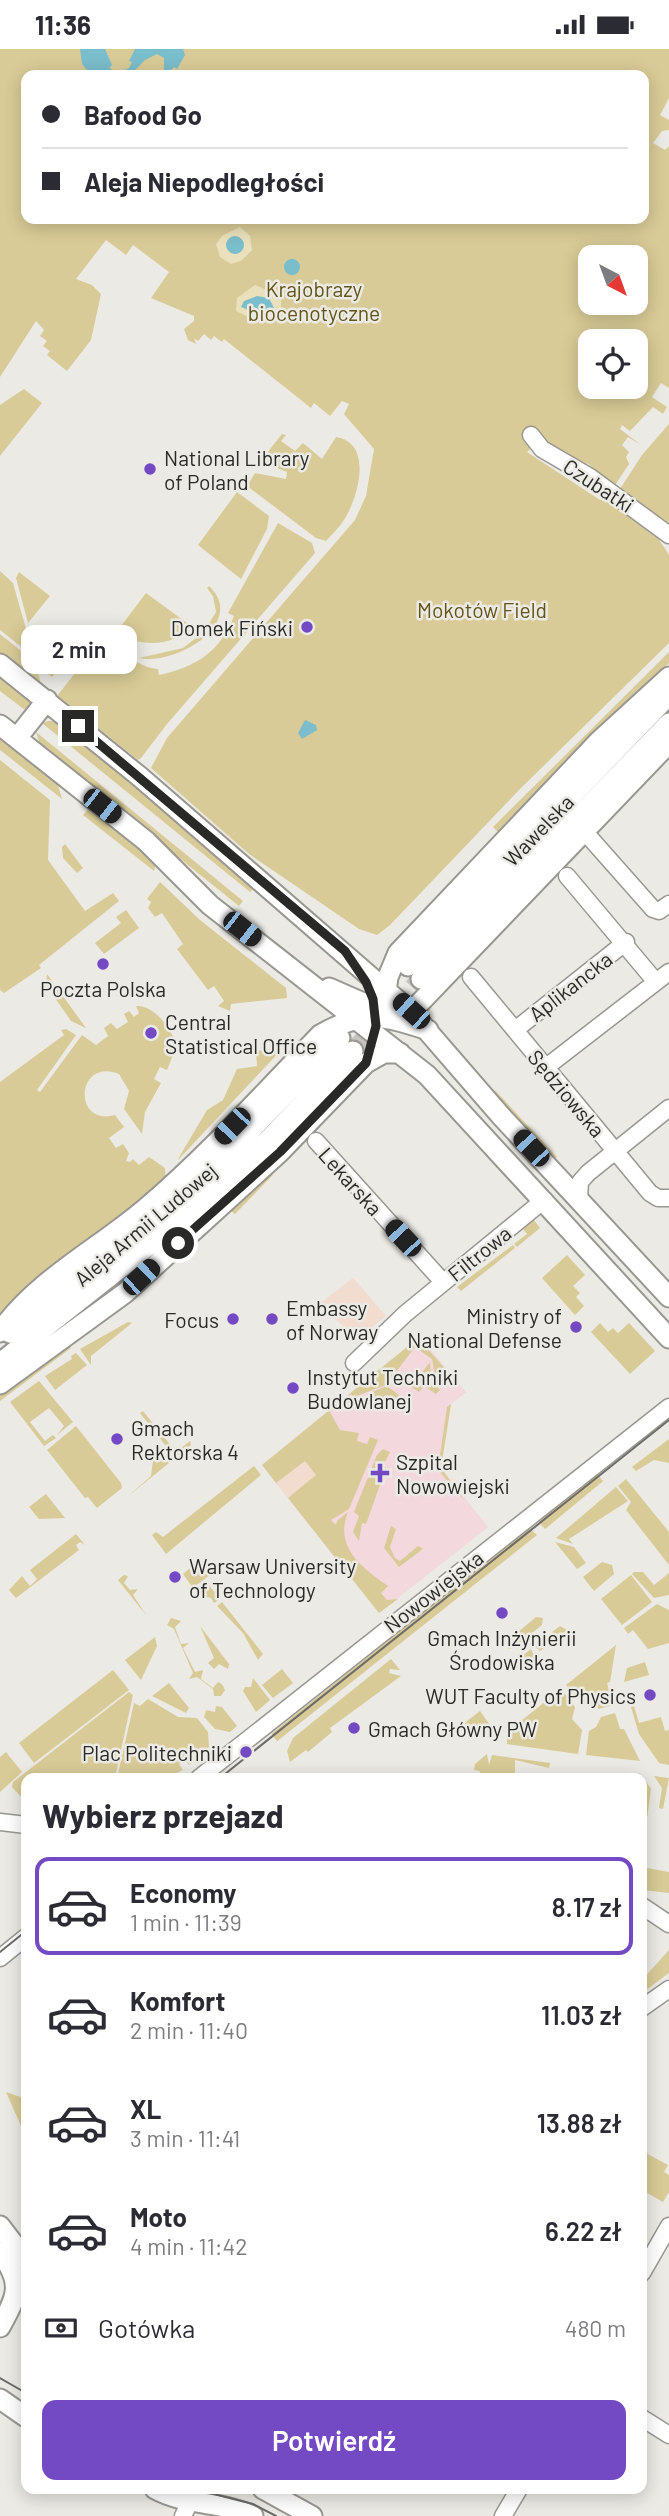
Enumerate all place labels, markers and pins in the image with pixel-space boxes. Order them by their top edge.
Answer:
place label: National Library of Poland [164,445,310,494]
marker: National Library of Poland [142,461,158,477]
place label: Domek Fiński [171,615,293,640]
marker: Domek Fiński [299,619,315,635]
marker: Poczta Polska [95,956,111,972]
place label: Poczta Polska [40,976,166,1001]
place label: Central Statistical Office [165,1009,317,1058]
marker: Central Statistical Office [143,1025,159,1041]
place label: Embassy of Norway [286,1295,378,1344]
place label: Ministry of National Defense [407,1303,562,1352]
place label: Focus [164,1307,219,1332]
marker: Focus [225,1311,241,1327]
marker: Embassy of Norway [264,1311,280,1327]
marker: Ministry of National Defense [568,1319,584,1335]
place label: Instytut Techniki Budowlanej [307,1364,458,1413]
marker: Instytut Techniki Budowlanej [285,1380,301,1396]
place label: Gmach Rektorska 4 [131,1415,239,1464]
marker: Gmach Rektorska 4 [109,1431,125,1447]
place label: Szpital Nowowiejski [396,1449,510,1498]
marker: Szpital Nowowiejski [370,1463,390,1483]
place label: Warsaw University of Technology [189,1553,357,1602]
marker: Warsaw University of Technology [167,1569,183,1585]
marker: Gmach Inżynierii Środowiska [494,1605,510,1621]
place label: Gmach Inżynierii Środowiska [427,1625,577,1674]
place label: WUT Faculty of Physics [425,1683,636,1708]
marker: WUT Faculty of Physics [642,1687,658,1703]
place label: Gmach Główny PW [368,1716,537,1741]
marker: Gmach Główny PW [346,1720,362,1736]
place label: Plac Politechniki [82,1740,232,1765]
marker: Plac Politechniki [238,1744,254,1760]

